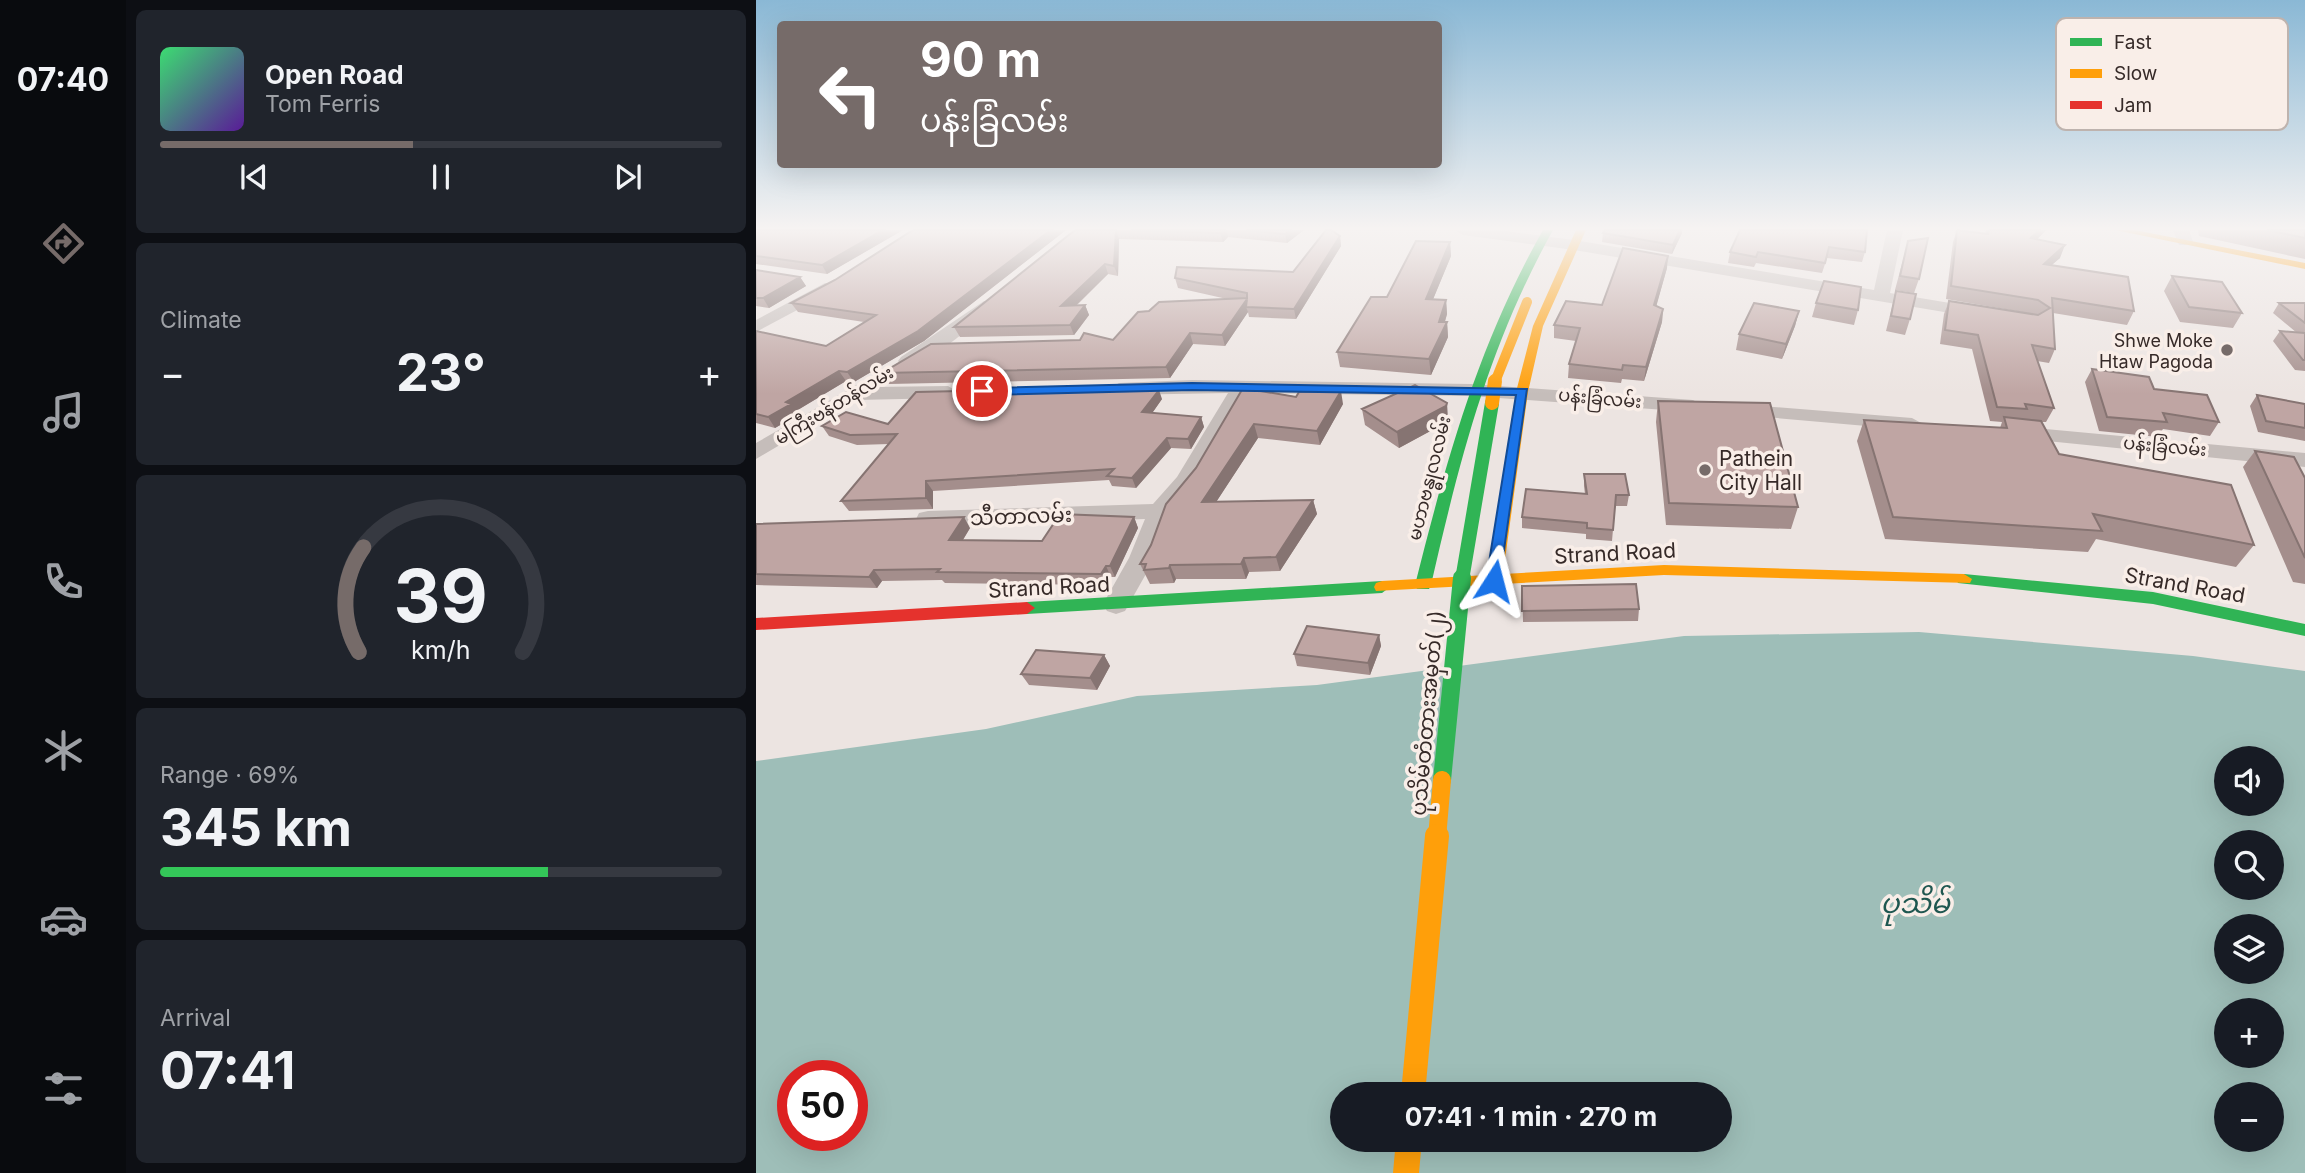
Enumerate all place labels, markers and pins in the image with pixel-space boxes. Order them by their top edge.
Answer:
place label: Shwe Moke Htaw Pagoda [2099,330,2213,372]
marker: Shwe Moke Htaw Pagoda [2219,342,2235,358]
pin [952,361,1012,421]
place label: Pathein City Hall [1719,446,1802,495]
marker: Pathein City Hall [1697,462,1713,478]

